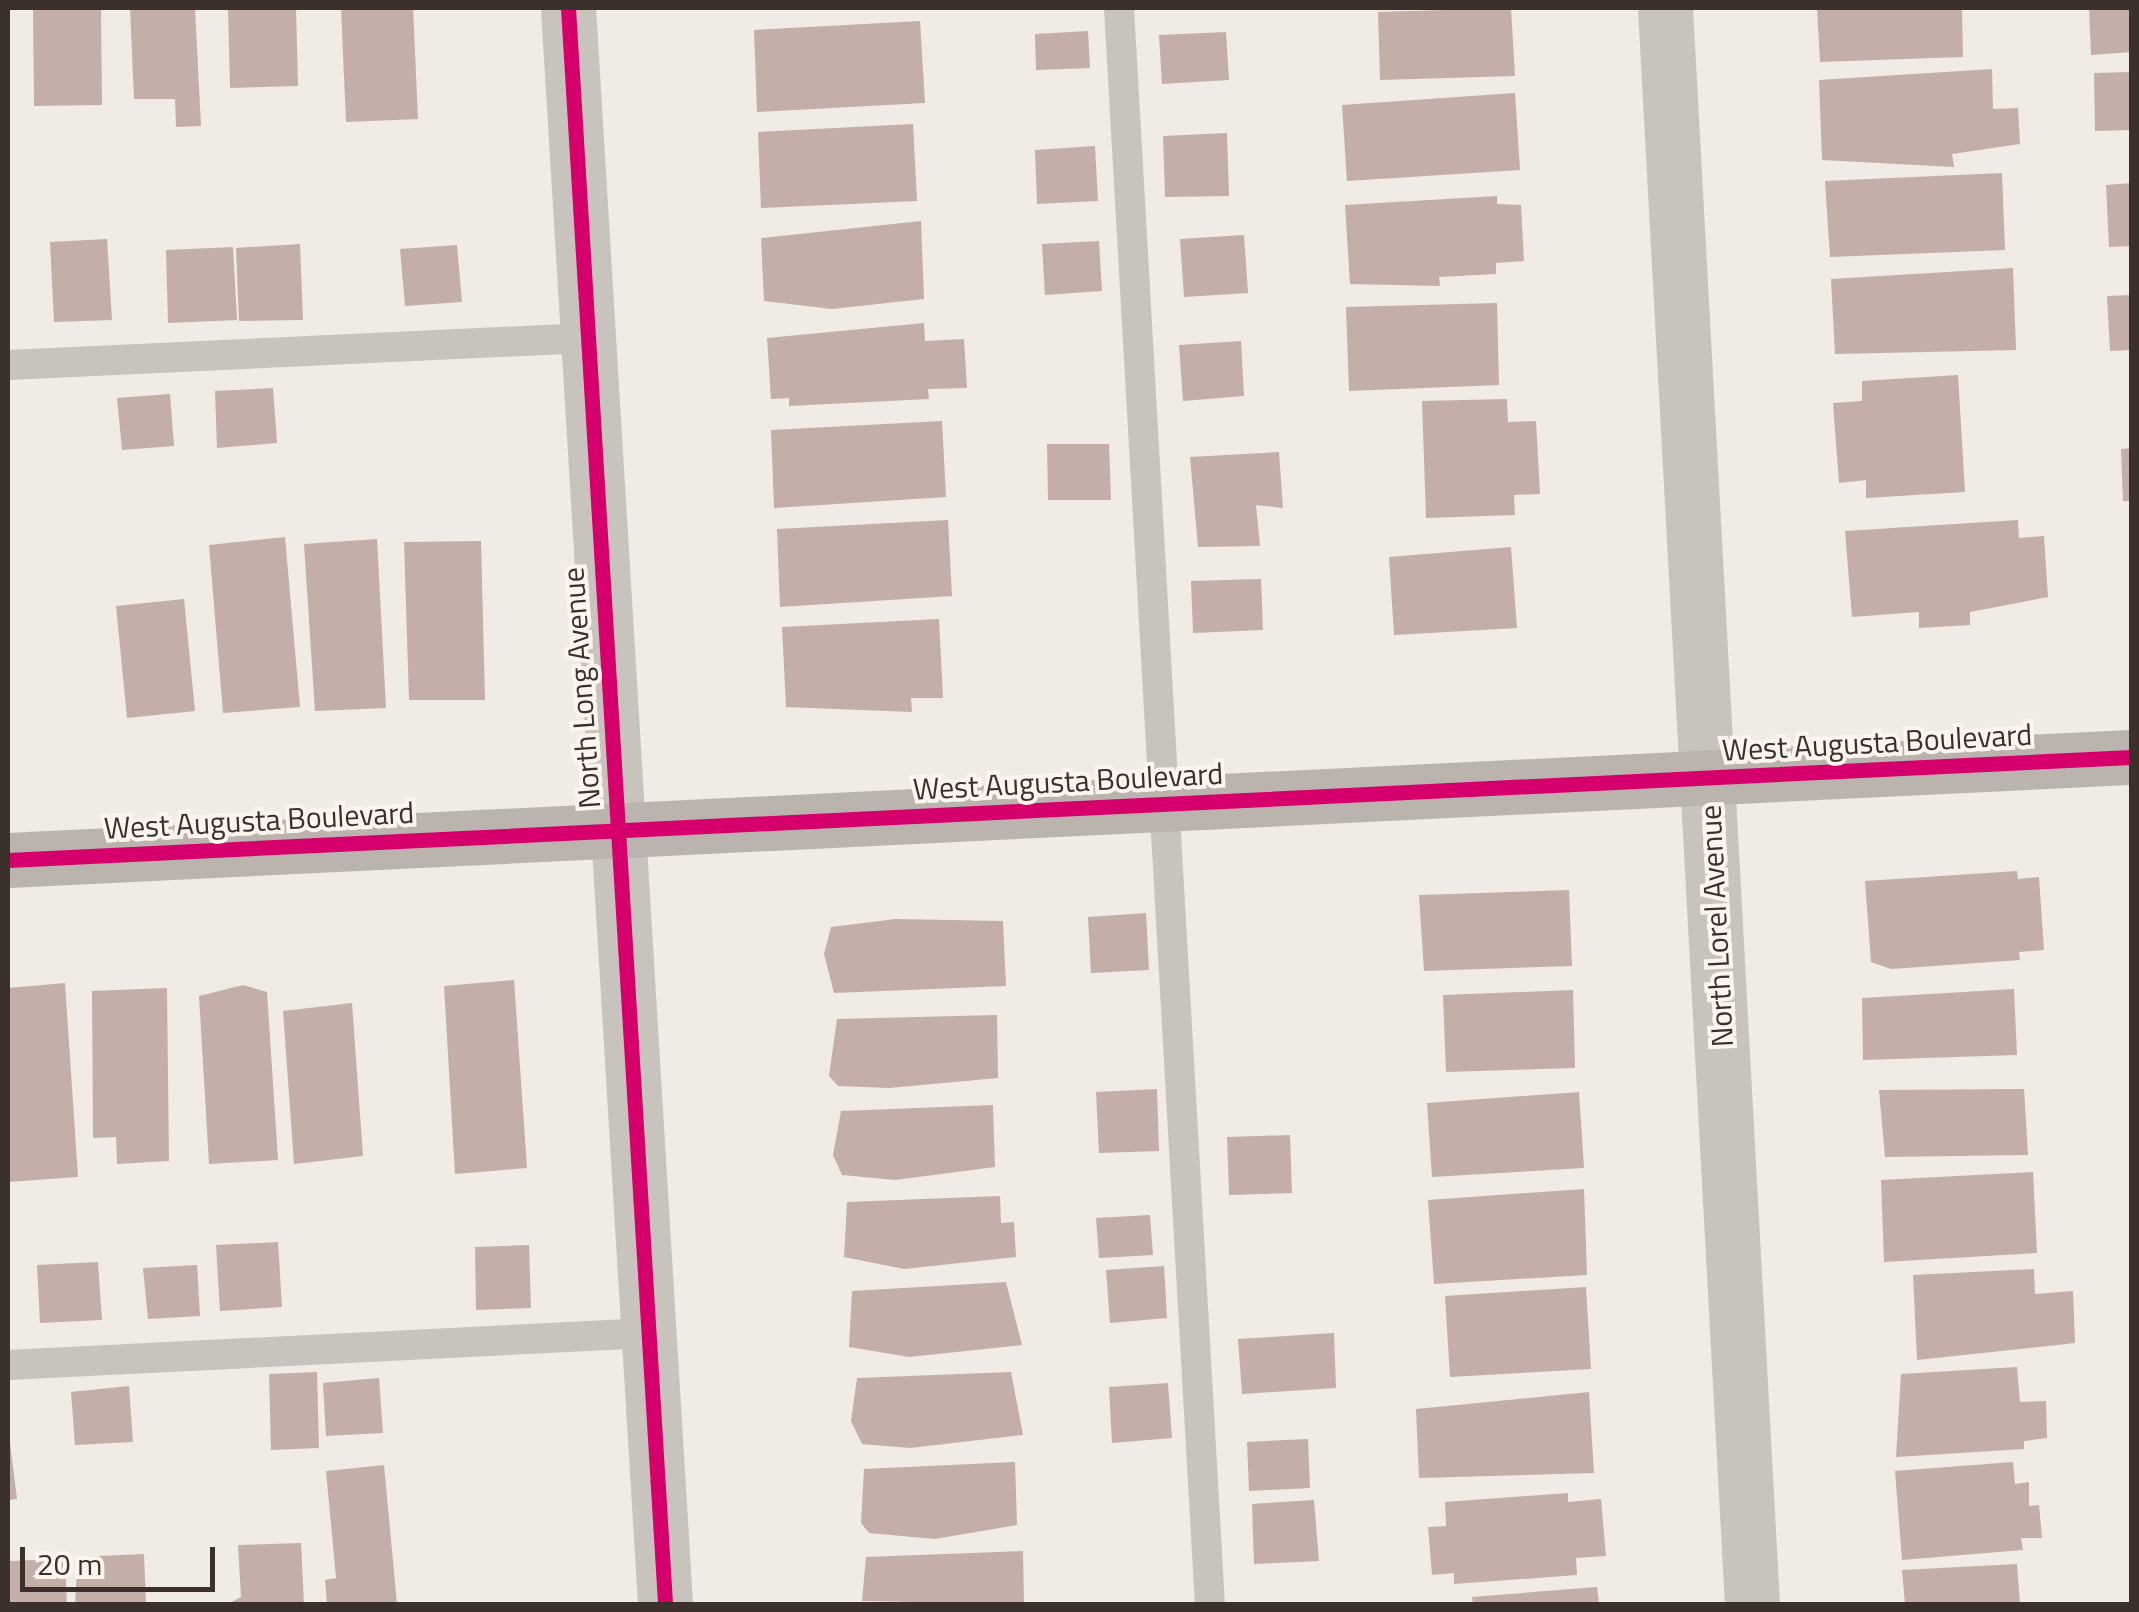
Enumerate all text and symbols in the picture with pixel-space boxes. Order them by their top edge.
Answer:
street label: North Long Avenue [555,566,607,810]
street label: West Augusta Boulevard [1721,716,2033,768]
street label: West Augusta Boulevard [912,755,1224,807]
street label: West Augusta Boulevard [103,794,415,846]
street label: North Lorel Avenue [1692,804,1740,1048]
scale bar [25,1527,220,1589]
text: 20 m [37,1541,102,1587]

